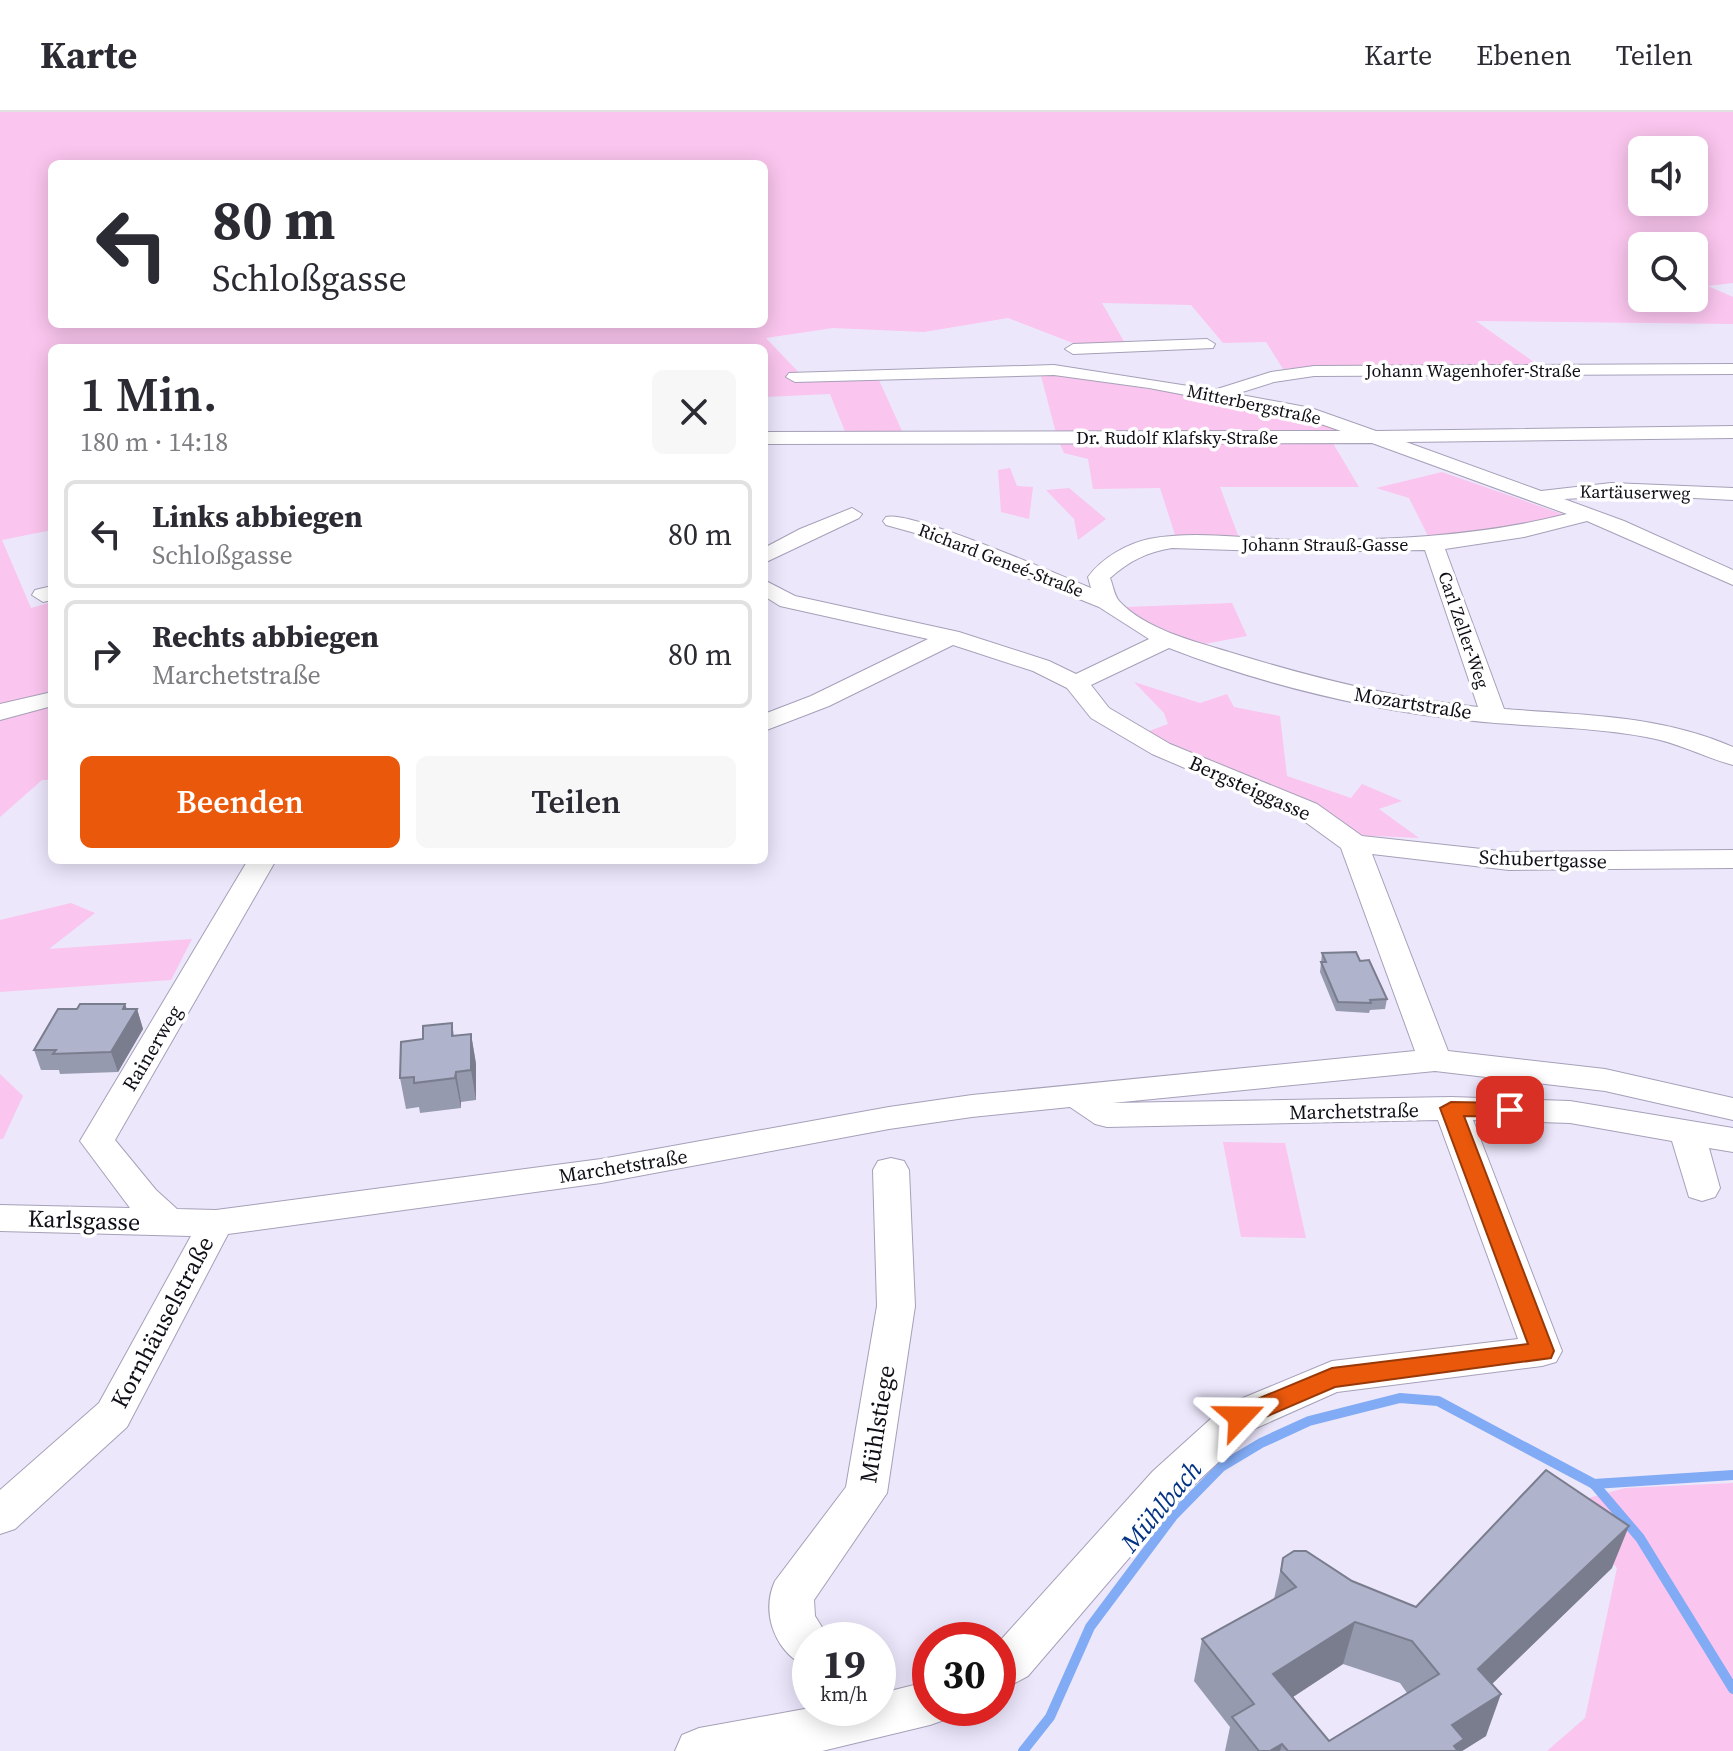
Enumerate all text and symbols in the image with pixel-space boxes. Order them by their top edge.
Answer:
text: Karte [40,29,137,81]
text: Karte [1364,36,1432,74]
text: Ebenen [1476,36,1572,74]
text: Teilen [1616,36,1693,74]
map controls [1628,136,1708,312]
button: sound [1628,136,1708,216]
text: 80 m [212,181,335,258]
icon: left [80,192,184,296]
button: search [1628,232,1708,312]
text: Schloßgasse [212,254,407,303]
street label: Johann Wagenhofer-Straße [1364,358,1581,383]
text: 1 Min. [80,361,217,427]
button: close [652,370,736,454]
street label: Mitterbergstraße [1185,378,1323,430]
text: 180 m · 14:18 [80,424,228,460]
street label: Dr. Rudolf Klafsky-Straße [1076,425,1278,450]
street label: Kartäuserweg [1579,479,1691,505]
text: Links abbiegen [152,496,363,537]
icon: left [84,512,128,556]
text: 80 m [668,514,732,555]
street label: Richard Geneé-Straße [915,517,1087,603]
street label: Johann Strauß-Gasse [1241,532,1408,557]
text: Schloßgasse [152,537,293,573]
street label: Carl Zeller-Weg [1432,568,1496,692]
text: Rechts abbiegen [152,616,379,657]
icon: right [84,632,128,676]
text: 80 m [668,634,732,675]
text: Marchetstraße [152,657,321,693]
street label: Mozartstraße [1352,680,1474,726]
street label: Bergsteiggasse [1185,749,1315,827]
button: Beenden [80,756,400,848]
button: Teilen [416,756,736,848]
street label: Schubertgasse [1478,843,1608,875]
street label: Rainerweg [115,1000,189,1096]
pin [1476,1076,1544,1144]
icon: arrive [1488,1088,1532,1132]
street label: Marchetstraße [1289,1096,1419,1126]
street label: Marchetstraße [557,1142,689,1190]
street label: Karlsgasse [27,1202,141,1238]
street label: Kornhäuselstraße [103,1230,221,1414]
street label: Mühlstiege [851,1363,903,1485]
position arrow [1198,1375,1282,1459]
water label: Mühlbach [1111,1453,1210,1560]
speed limit sign: 30 [912,1622,1016,1726]
text: 19 [822,1637,866,1691]
text: km/h [820,1680,868,1708]

